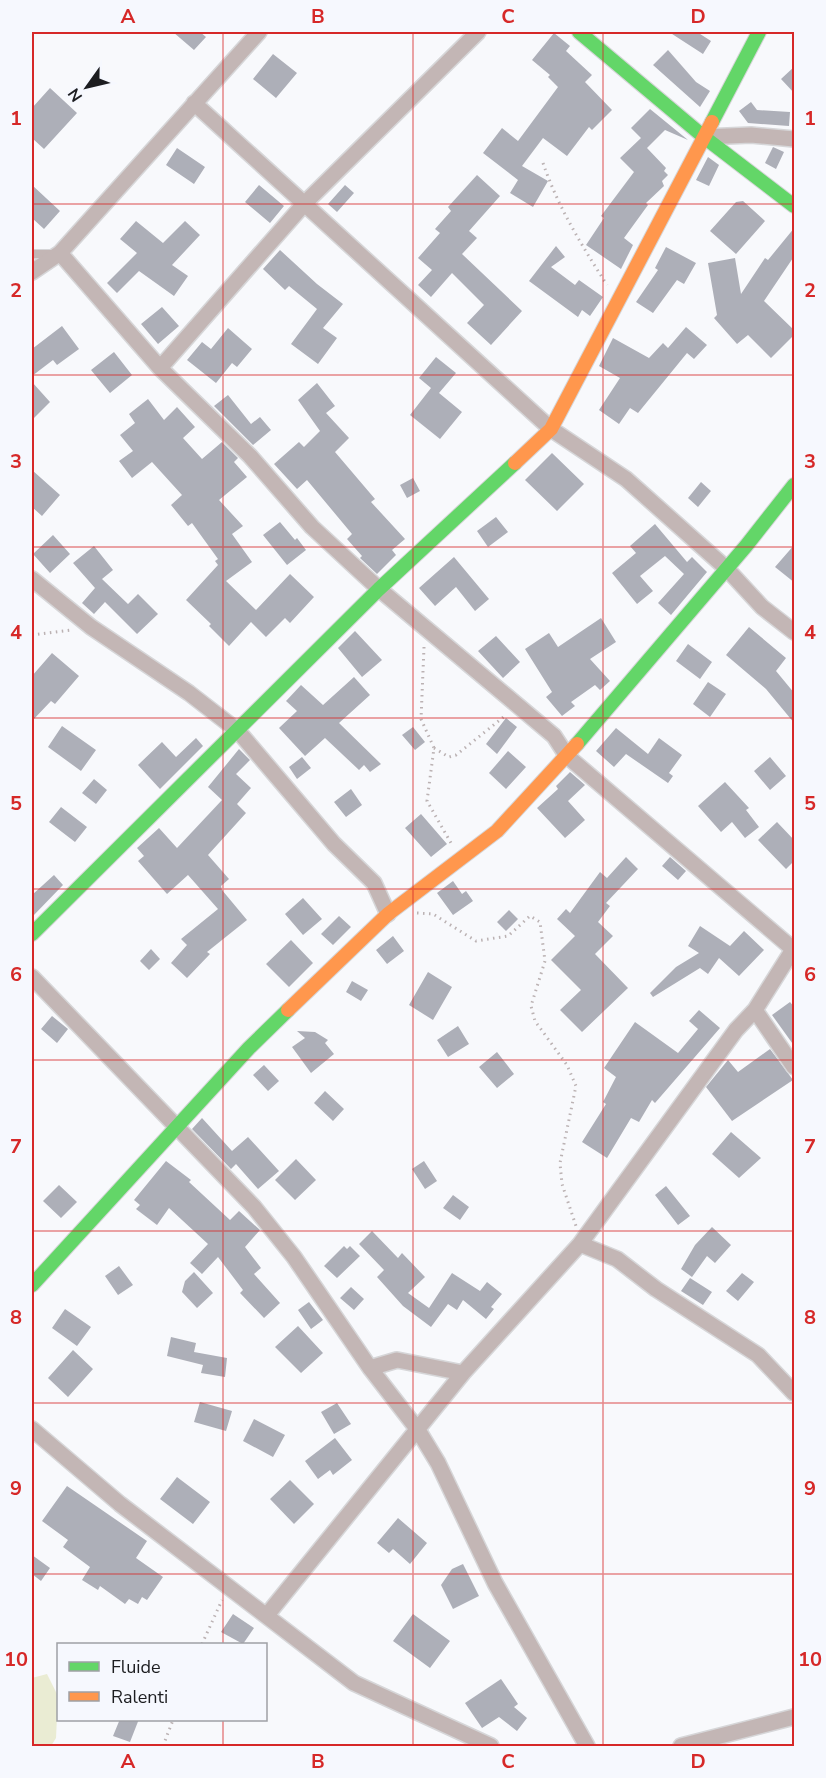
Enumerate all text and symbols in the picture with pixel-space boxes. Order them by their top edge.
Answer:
text: A [121,3,136,30]
text: B [311,3,325,30]
text: C [501,3,515,30]
text: D [690,3,706,30]
north arrow [57,57,117,117]
text: N [63,84,88,106]
text: 1 [10,105,22,132]
text: 1 [804,105,816,132]
text: 2 [10,277,22,304]
text: 2 [804,277,816,304]
text: 3 [10,448,22,475]
text: 3 [804,448,816,475]
text: 4 [10,619,22,646]
text: 4 [804,619,816,646]
text: 5 [10,790,22,817]
text: 5 [804,790,816,817]
text: 6 [10,961,22,988]
text: 6 [804,961,816,988]
text: 7 [10,1133,22,1160]
text: 7 [804,1133,816,1160]
text: 8 [10,1304,22,1331]
text: 8 [804,1304,816,1331]
text: 9 [10,1475,22,1502]
text: 9 [804,1475,816,1502]
legend [57,1643,267,1721]
text: 10 [4,1646,28,1673]
text: 10 [798,1646,822,1673]
text: Fluide [111,1655,161,1679]
text: Ralenti [111,1685,168,1709]
text: A [121,1748,136,1775]
text: B [311,1748,325,1775]
text: C [501,1748,515,1775]
text: D [690,1748,706,1775]

